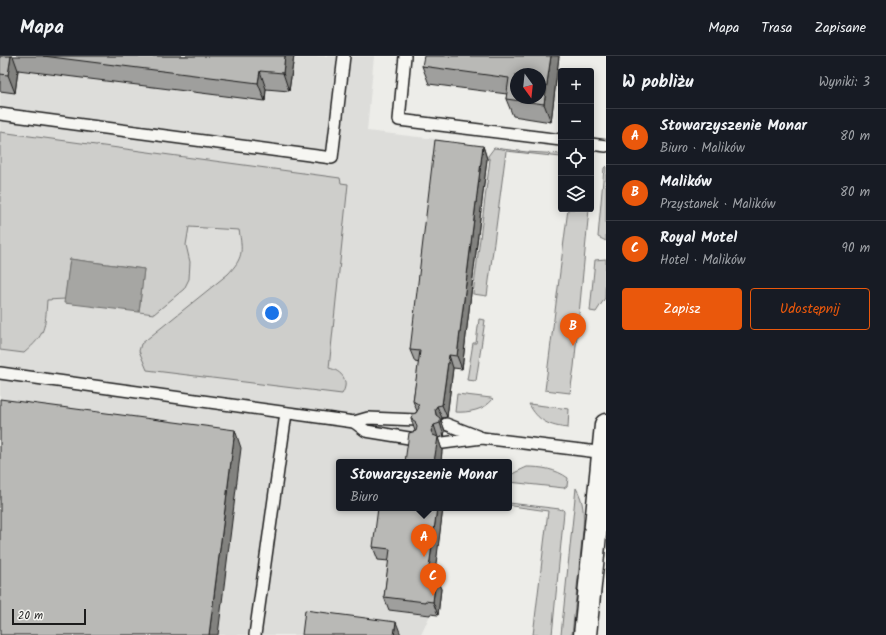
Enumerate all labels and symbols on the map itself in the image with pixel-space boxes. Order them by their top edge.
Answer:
north arrow [510,68,546,104]
your location [262,303,282,323]
pin: B [560,313,586,346]
pin: A [411,524,437,557]
pin: C [420,563,446,596]
scale bar [12,607,86,626]

